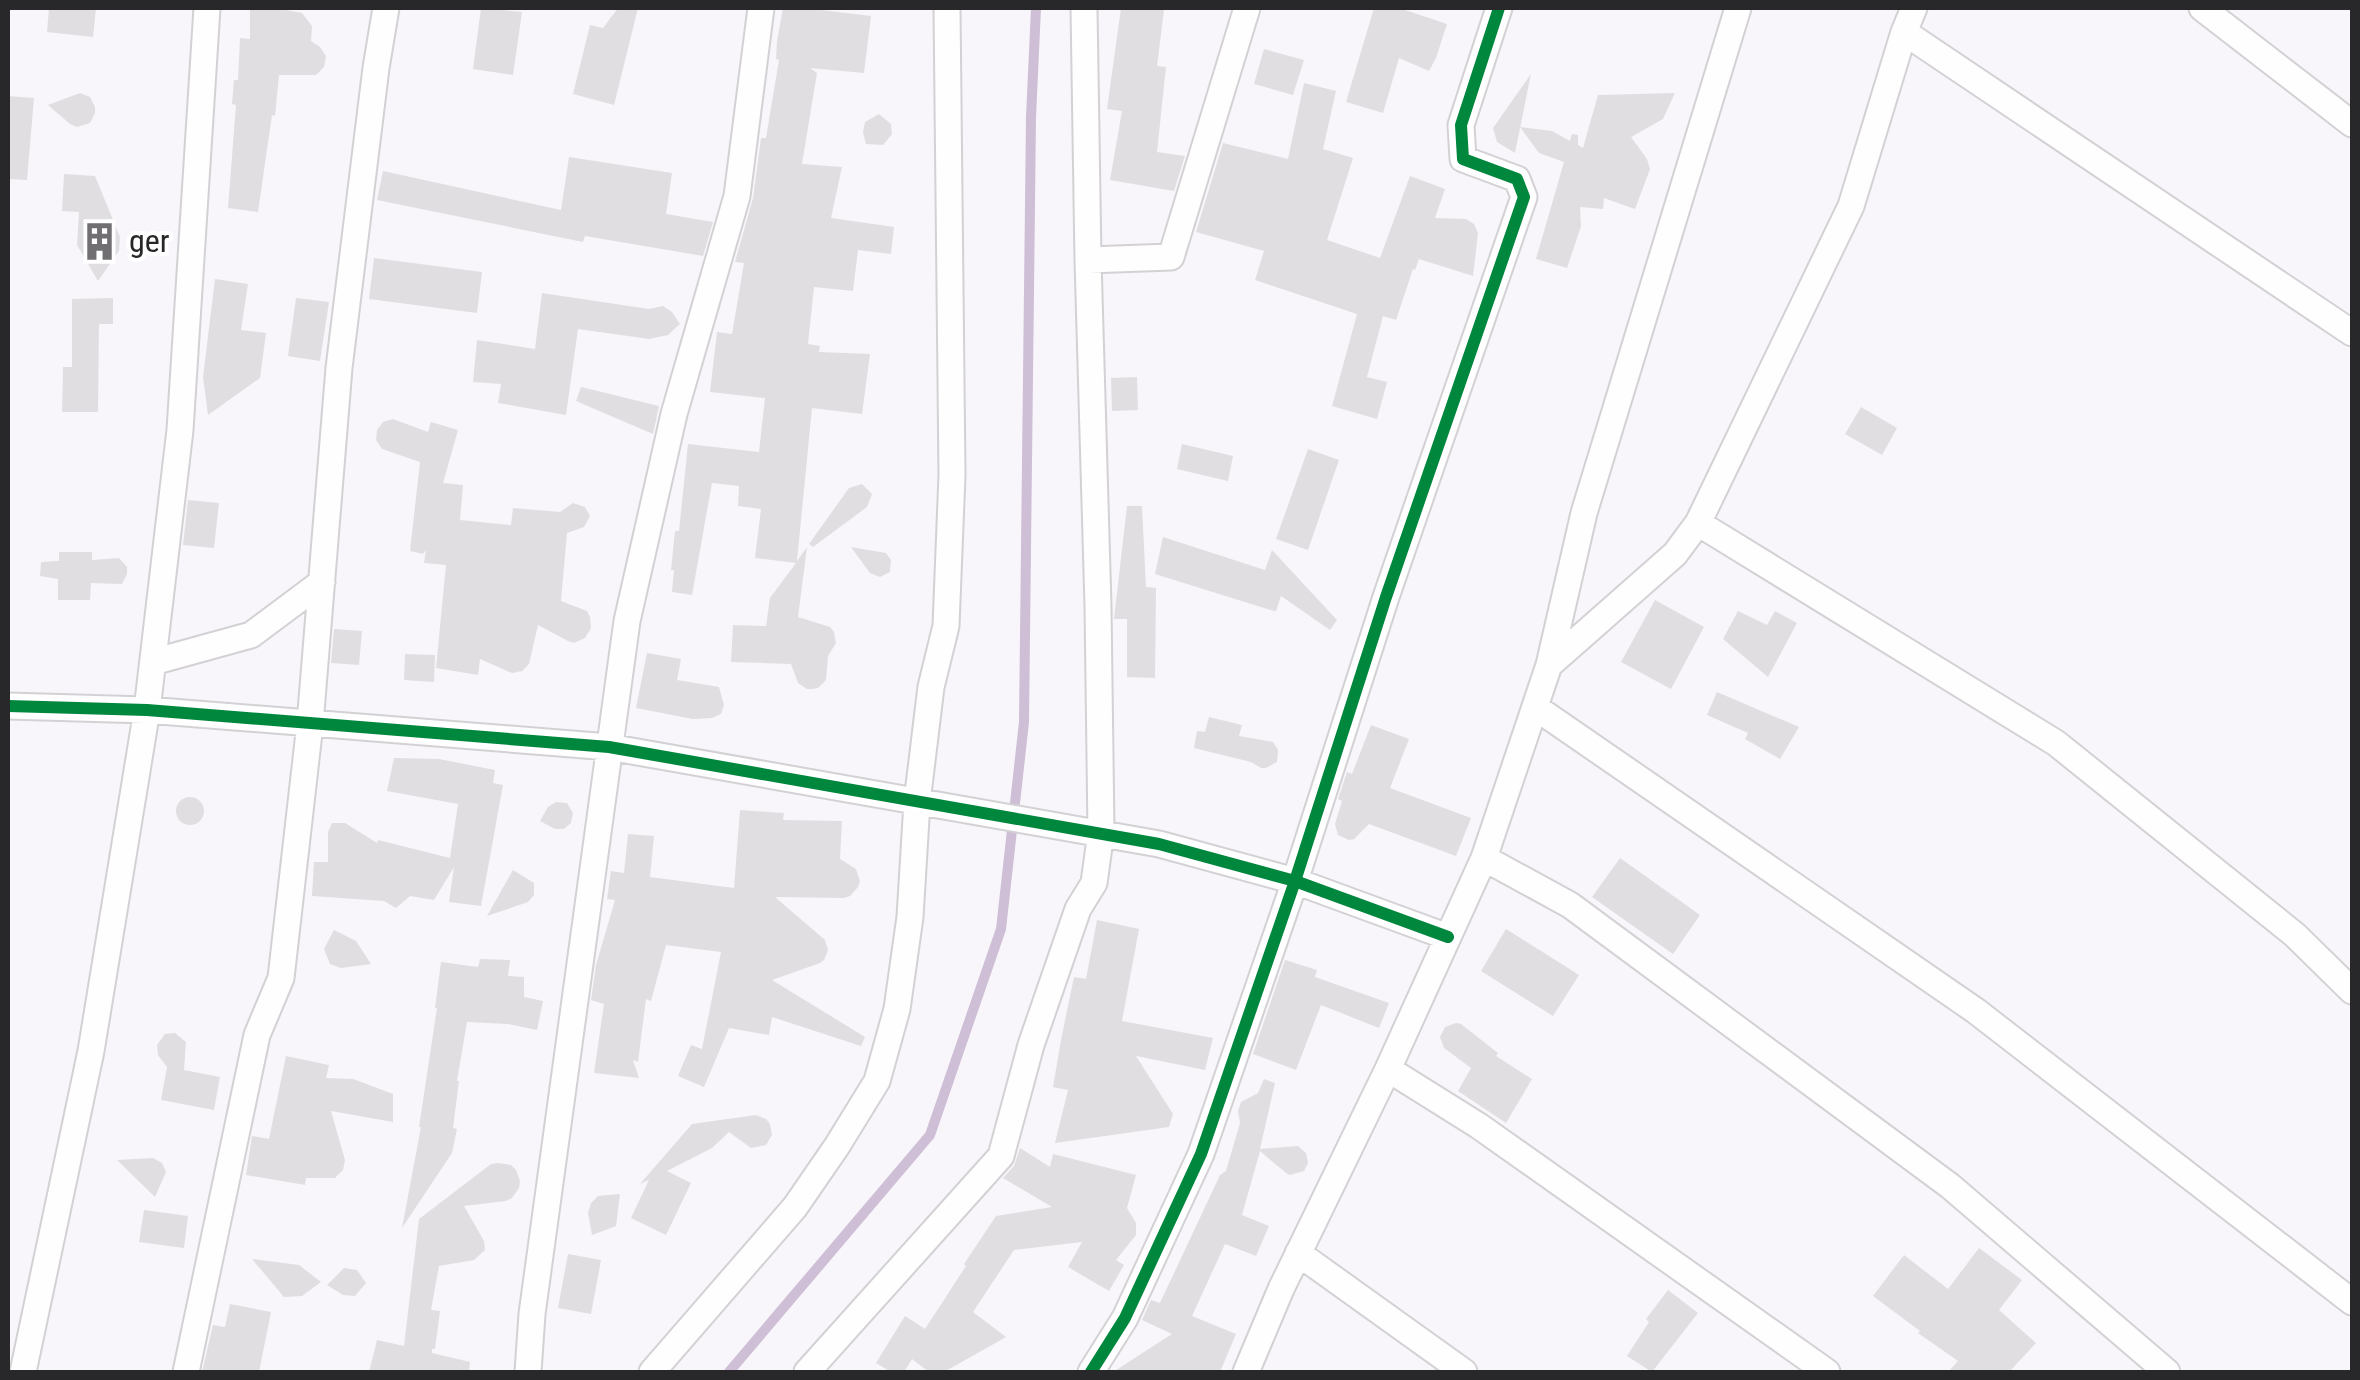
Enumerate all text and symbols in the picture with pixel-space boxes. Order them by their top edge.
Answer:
building icon: ger [78,220,120,262]
place label: ger [129,222,170,260]

